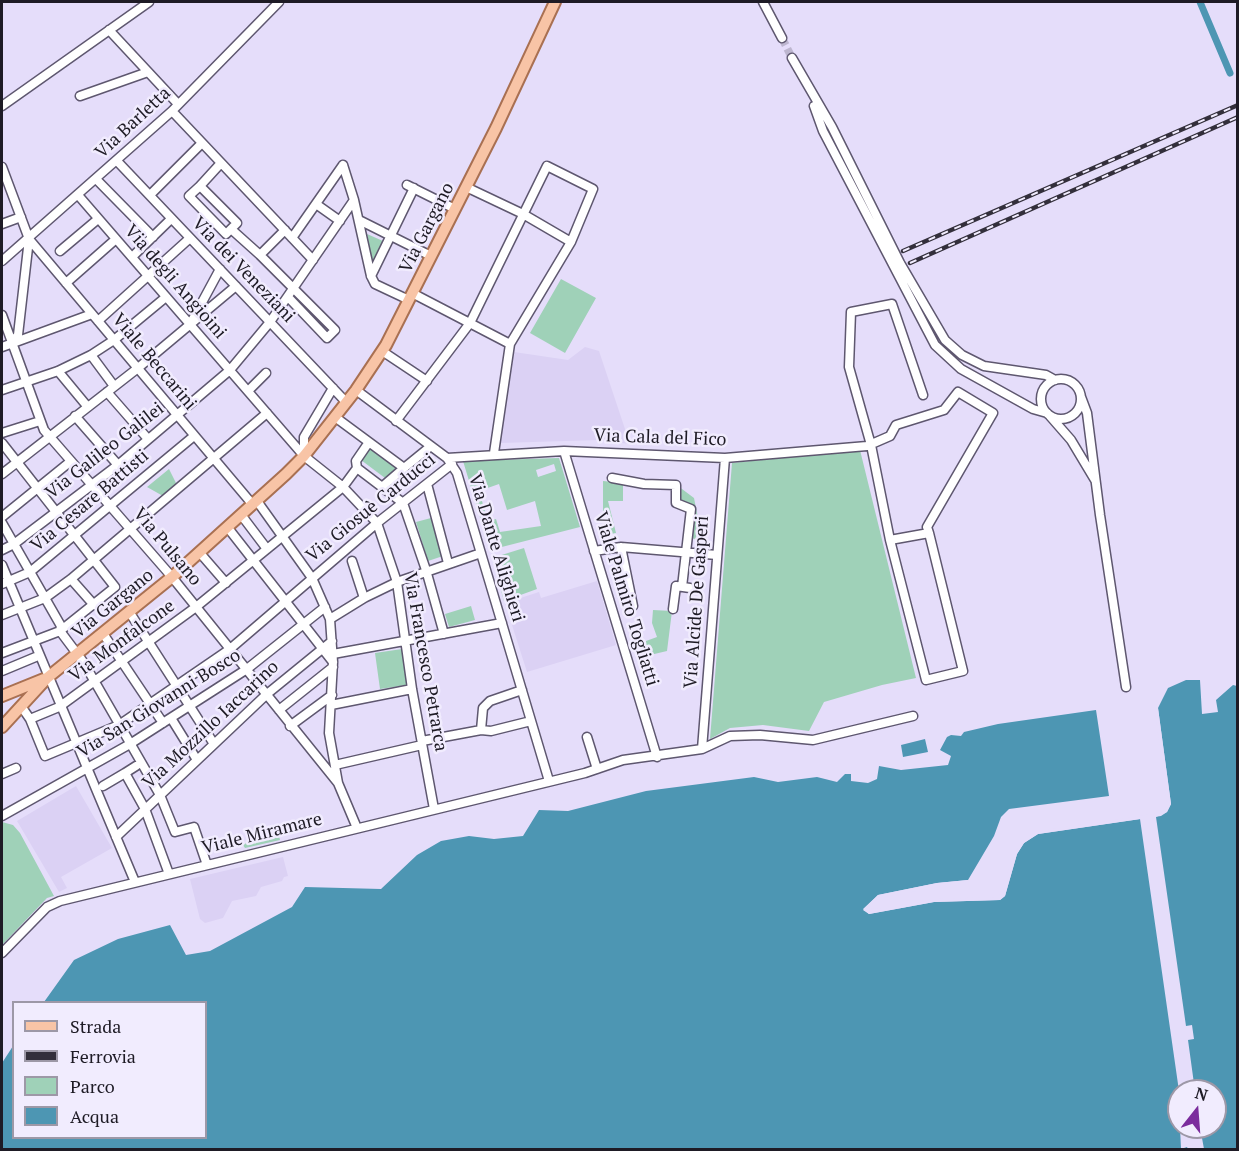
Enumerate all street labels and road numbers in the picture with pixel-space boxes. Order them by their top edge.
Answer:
street label: Via Barletta [91,83,175,163]
street label: Via Gargano [395,179,459,277]
street label: Via dei Veneziani [187,213,299,327]
street label: Via degli Angioini [120,220,230,344]
street label: Viale Beccarini [107,309,201,415]
street label: Via Galileo Galilei [41,398,169,504]
street label: Via Cala del Fico [593,425,727,451]
street label: Via Cesare Battisti [27,445,153,557]
street label: Via Giosuè Carducci [302,449,440,567]
street label: Via Dante Alighieri [463,471,529,625]
street label: Via Pulsano [128,504,206,590]
street label: Viale Palmiro Togliatti [589,509,663,689]
street label: Via Alcide De Gasperi [680,515,714,689]
street label: Via Gargano [68,565,158,643]
street label: Via Francesco Petrarca [399,571,451,753]
street label: Via Monfalcone [65,595,179,687]
street label: Via San Giovanni Bosco [73,645,245,763]
street label: Via Mozzillo Iaccarino [138,656,284,794]
street label: Viale Miramare [200,809,324,859]

